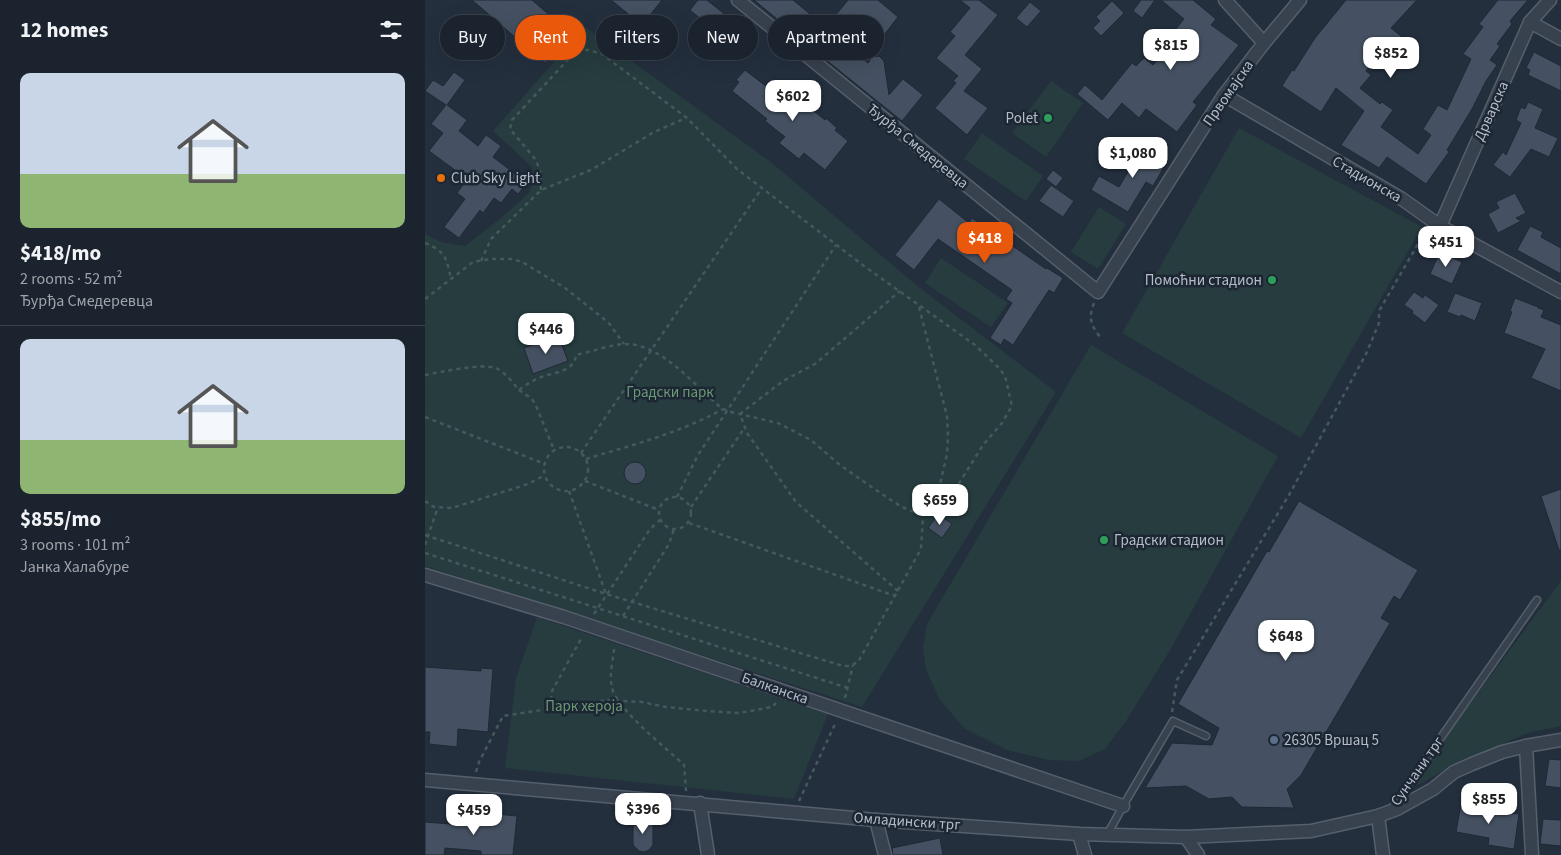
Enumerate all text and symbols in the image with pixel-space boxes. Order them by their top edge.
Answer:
text: 12 homes [20,15,108,45]
chip: Buy [440,15,505,60]
chip: Rent [515,15,586,60]
chip: Filters [596,15,678,60]
chip: New [688,15,758,60]
chip: Apartment [768,15,884,60]
icon: filters [377,16,405,44]
pin: $815 [1141,28,1201,71]
text: $815 [1154,34,1188,56]
pin: $852 [1361,36,1421,79]
text: $852 [1374,42,1408,64]
street label: Првомајска [1198,56,1259,131]
street label: Дрварска [1469,78,1514,144]
pin: $602 [763,80,823,122]
text: $602 [776,85,810,107]
street label: Ђурђа Смедеревца [863,99,973,194]
icon: home [168,106,258,196]
place label: Polet [1006,108,1038,129]
marker: Polet [1042,112,1054,124]
pin: $1,080 [1092,136,1174,179]
text: $1,080 [1109,142,1157,164]
street label: Стадионска [1328,151,1405,208]
place label: Club Sky Light [451,168,540,189]
marker: Club Sky Light [435,172,447,184]
pin: $418 [955,222,1015,264]
pin: $451 [1416,226,1476,268]
text: $418 [968,227,1002,249]
text: $451 [1429,231,1463,253]
text: $418/mo [20,238,101,268]
text: 2 rooms · 52 m² [20,268,122,290]
place label: Помоћни стадион [1145,270,1262,291]
marker: Помоћни стадион [1266,274,1278,286]
text: Ђурђа Смедеревца [20,290,153,312]
pin: $446 [516,312,576,355]
text: $446 [529,318,563,340]
icon: home [168,371,258,461]
park label: Градски парк [626,382,714,403]
pin: $659 [910,484,970,526]
text: $659 [923,489,957,511]
text: $855/mo [20,504,101,534]
place label: Градски стадион [1114,530,1224,551]
text: 3 rooms · 101 m² [20,534,130,556]
marker: Градски стадион [1098,534,1110,546]
text: Јанка Халабуре [20,556,129,578]
pin: $648 [1256,620,1316,662]
text: $648 [1269,625,1303,647]
street label: Балканска [739,667,811,710]
park label: Парк хероја [545,696,623,717]
place label: 26305 Вршац 5 [1284,730,1379,751]
street label: Сунчани трг [1386,732,1449,810]
marker: 26305 Вршац 5 [1268,734,1280,746]
pin: $855 [1459,782,1519,825]
text: $855 [1472,788,1506,810]
pin: $396 [613,792,673,835]
pin: $459 [444,794,504,836]
text: $396 [626,798,660,820]
text: $459 [457,799,491,821]
street label: Омладински трг [853,807,961,836]

